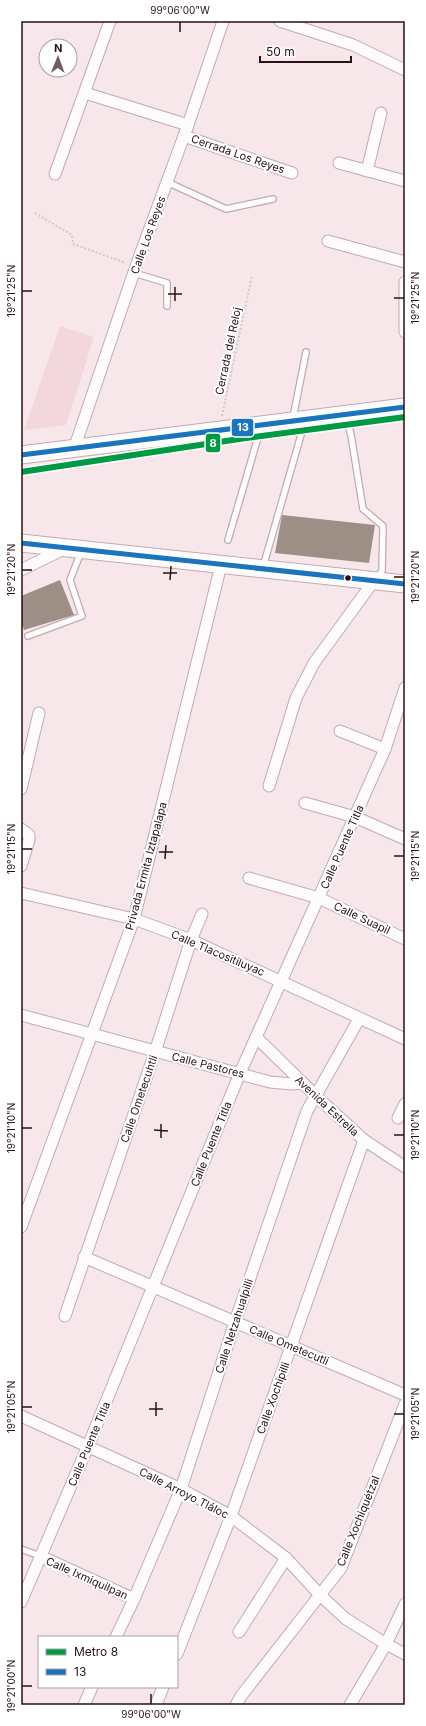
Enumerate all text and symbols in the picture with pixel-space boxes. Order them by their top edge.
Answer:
text: 99°06'00"W [150,4,210,16]
north arrow [38,38,78,78]
scale bar [260,38,351,64]
text: N [54,41,62,55]
text: 50 m [266,44,295,59]
street label: Cerrada Los Reyes [189,131,287,177]
street label: Calle Los Reyes [127,194,169,276]
text: 19°21'25"N [5,265,17,317]
text: 19°21'25"N [409,272,421,324]
street label: Cerrada del Reloj [212,306,244,396]
line badge: 13 [231,418,254,437]
text: 13 [237,420,249,434]
line badge: 8 [205,433,221,453]
text: 8 [209,436,217,450]
text: 19°21'20"N [5,544,17,596]
text: 19°21'20"N [409,551,421,603]
unlabelled marker [343,573,353,583]
street label: Privada Ermita Iztapalapa [122,800,170,932]
street label: Calle Puente Titla [317,803,367,891]
text: 19°21'15"N [5,824,17,874]
text: 19°21'15"N [409,831,421,881]
street label: Calle Suapil [331,899,393,937]
street label: Calle Tlacositiluyac [169,927,267,979]
street label: Calle Pastores [170,1049,246,1081]
street label: Calle Ometecuhtli [117,1053,161,1145]
street label: Avenida Estrella [292,1073,362,1139]
street label: Calle Puente Titla [188,1099,234,1189]
text: 19°21'10"N [5,1103,17,1153]
text: 19°21'10"N [409,1110,421,1160]
street label: Calle Netzahualpilli [212,1277,256,1375]
street label: Calle Ometecutli [247,1322,331,1368]
street label: Calle Xochipilli [253,1360,293,1436]
text: 19°21'05"N [5,1381,17,1433]
text: 19°21'05"N [409,1388,421,1440]
street label: Calle Puente Titla [65,1400,113,1488]
street label: Calle Arroyo Tláloc [137,1464,231,1522]
street label: Calle Xochiquétzal [333,1474,383,1568]
street label: Calle Ixmiquilpan [44,1554,130,1602]
legend [38,1636,178,1688]
text: Metro 8 [74,1644,118,1659]
text: 19°21'00"N [5,1660,17,1712]
text: 13 [74,1664,86,1679]
text: 99°06'00"W [121,1708,181,1720]

